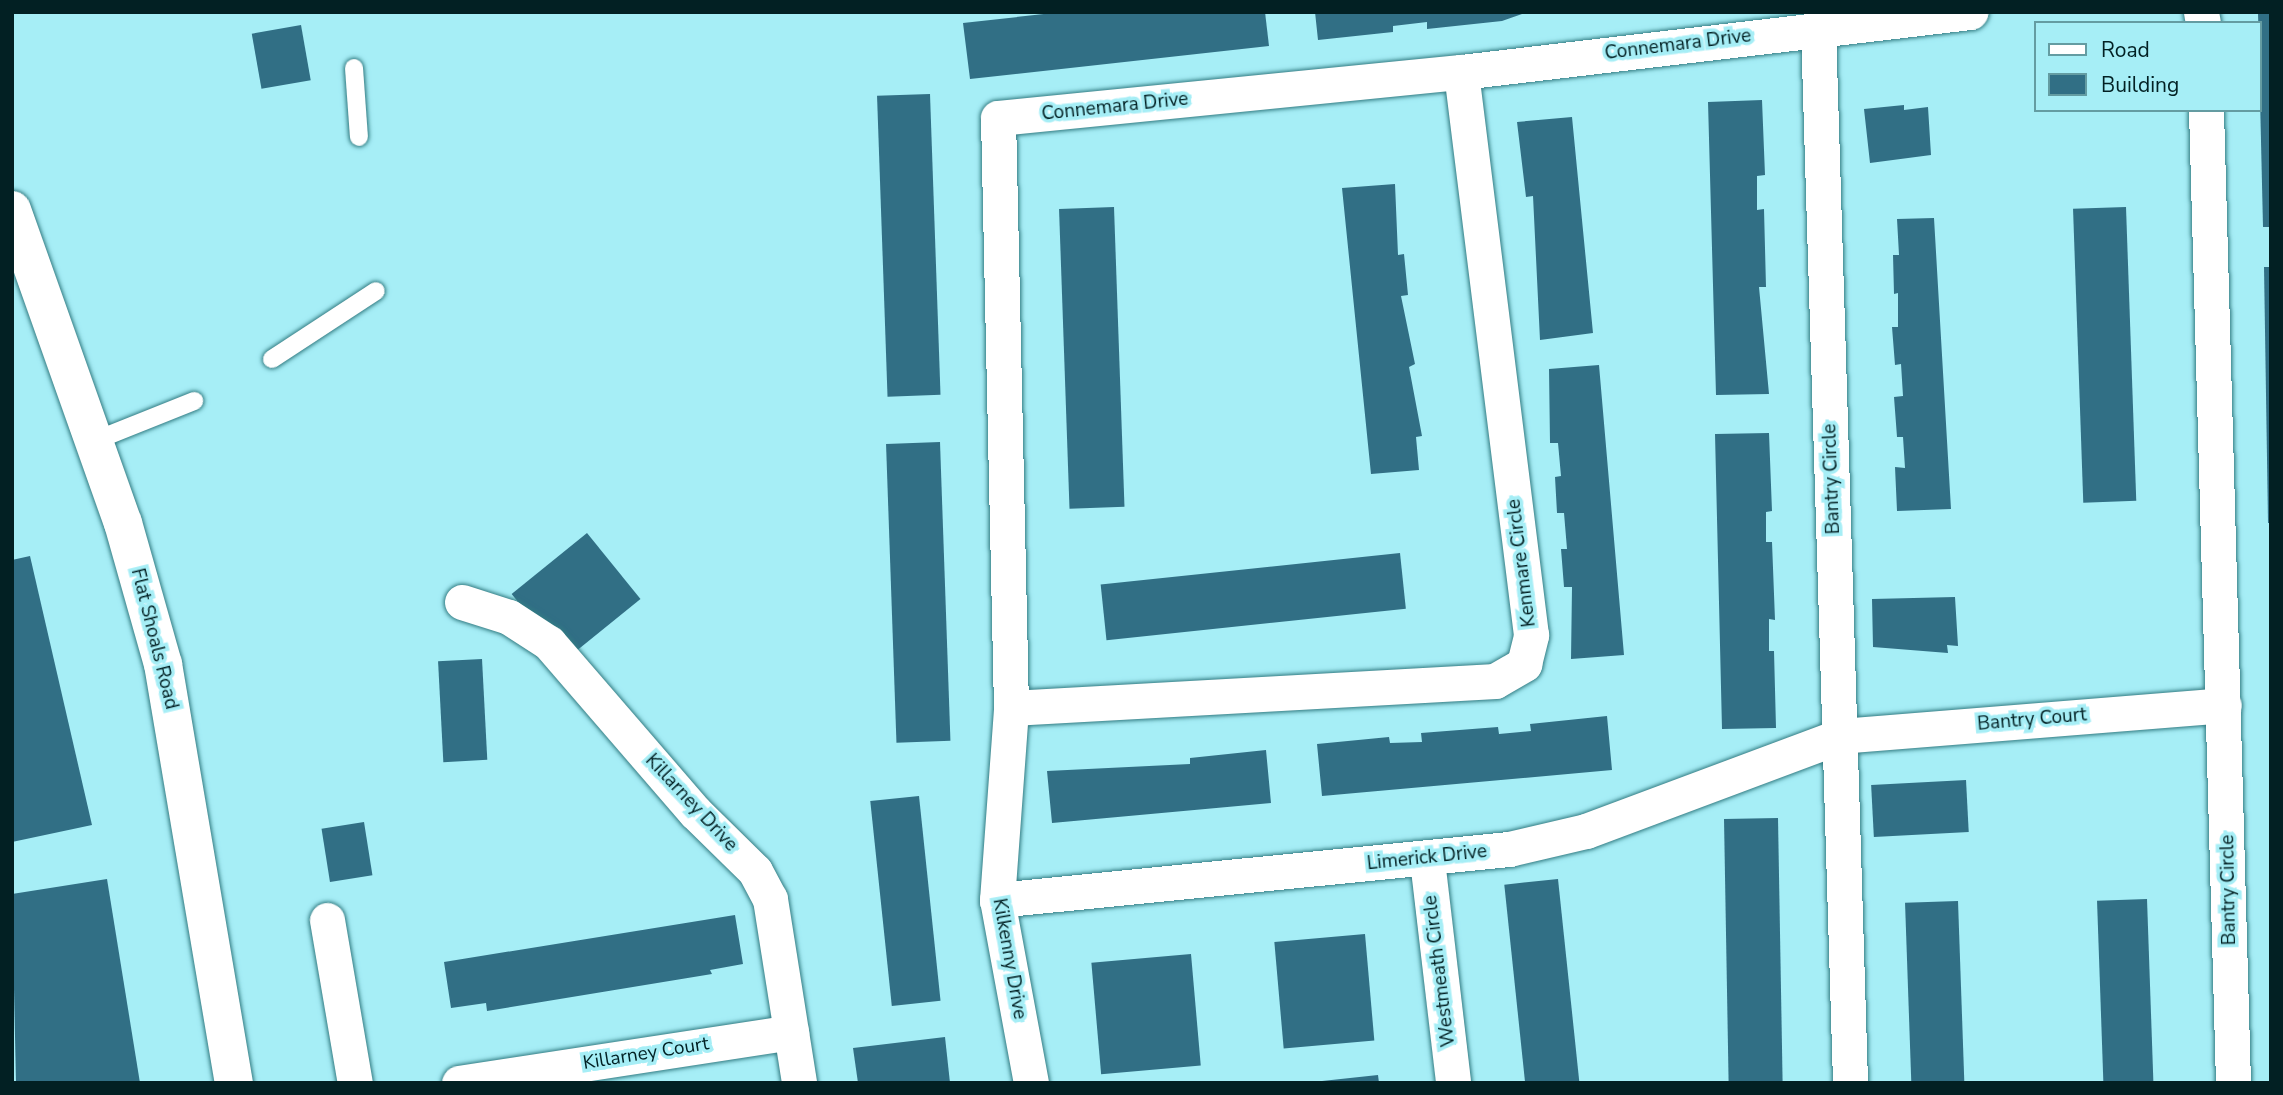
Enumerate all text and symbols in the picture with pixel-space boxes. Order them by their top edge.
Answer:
legend [2035,21,2262,112]
street label: Connemara Drive [1603,25,1753,65]
text: Road [2101,36,2150,64]
text: Building [2101,71,2179,99]
street label: Connemara Drive [1040,88,1190,126]
street label: Bantry Circle [1819,423,1845,535]
street label: Kenmare Circle [1503,498,1541,628]
street label: Flat Shoals Road [125,566,183,712]
street label: Bantry Court [1976,704,2088,736]
street label: Killarney Drive [640,750,742,856]
street label: Bantry Circle [2217,834,2241,946]
street label: Limerick Drive [1366,840,1488,876]
street label: Westmeath Circle [1419,894,1461,1048]
street label: Kilkenny Drive [987,897,1031,1021]
street label: Killarney Court [581,1033,711,1075]

